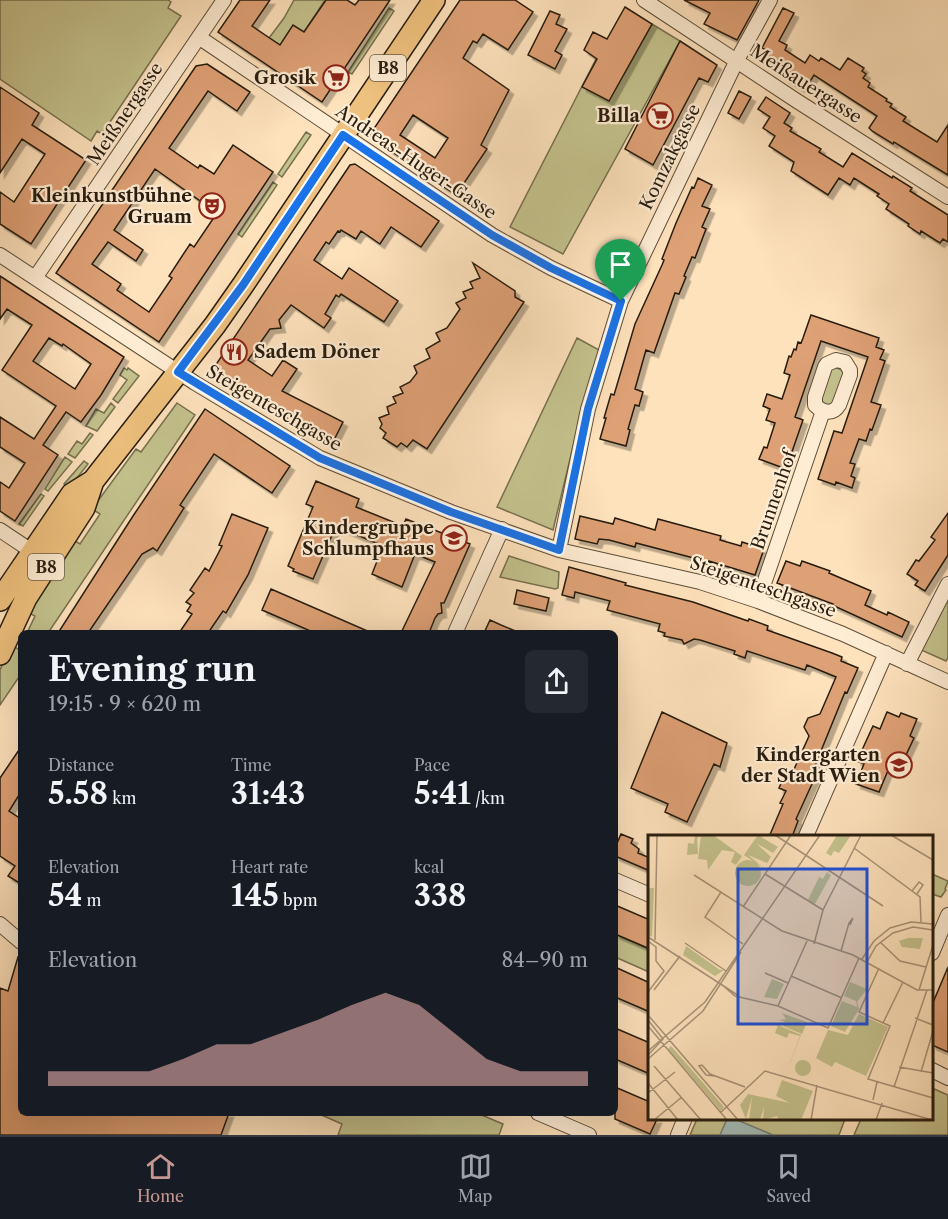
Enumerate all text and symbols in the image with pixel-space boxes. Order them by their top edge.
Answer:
street label: Meißauergasse [746,40,866,128]
road number: B8 [370,55,406,81]
street label: Meißnergasse [83,58,167,170]
supermarket icon: Grosik [321,63,351,93]
place label: Grosik [254,67,317,89]
street label: Andreas-Huger-Gasse [331,99,500,224]
street label: Komzakgasse [635,101,705,213]
supermarket icon: Billa [645,101,675,131]
place label: Billa [597,105,641,127]
place label: Kleinkunstbühne Gruam [31,185,192,228]
theatre icon: Kleinkunstbühne Gruam [197,191,227,221]
pin [595,239,646,301]
icon: arrive [604,248,637,281]
restaurant icon: Sadem Döner [219,337,249,367]
place label: Sadem Döner [254,341,380,363]
street label: Steigenteschgasse [202,360,346,456]
street label: Brunnenhof [747,445,802,553]
place label: Kindergruppe Schlumpfhaus [302,517,434,560]
school or university icon: Kindergruppe Schlumpfhaus [439,523,469,553]
street label: Steigenteschgasse [687,552,839,622]
road number: B8 [28,554,64,580]
text: Evening run [48,649,256,690]
button: share [525,650,588,713]
text: 19:15 · 9 × 620 m [48,692,201,716]
place label: Kindergarten der Stadt Wien [741,744,881,787]
school or university icon: Kindergarten der Stadt Wien [884,750,914,780]
text: Distance [48,755,114,775]
text: Time [231,755,271,775]
text: Pace [414,755,450,775]
text: 5.58 [48,775,108,812]
text: 31:43 [231,775,305,812]
text: 5:41 [414,775,471,812]
text: km [108,788,136,808]
text: /km [471,788,505,808]
inset map [648,835,933,1120]
text: Elevation [48,857,119,877]
text: Heart rate [231,857,308,877]
text: kcal [414,857,444,877]
text: 54 [48,877,82,914]
text: 145 [231,877,279,914]
text: 338 [414,877,466,914]
text: m [82,890,102,910]
text: bpm [279,890,318,910]
text: Elevation [48,948,137,972]
text: 84–90 m [501,948,588,972]
tab: Home [137,1150,184,1206]
tab: Map [458,1150,492,1206]
tab: Saved [767,1150,811,1206]

